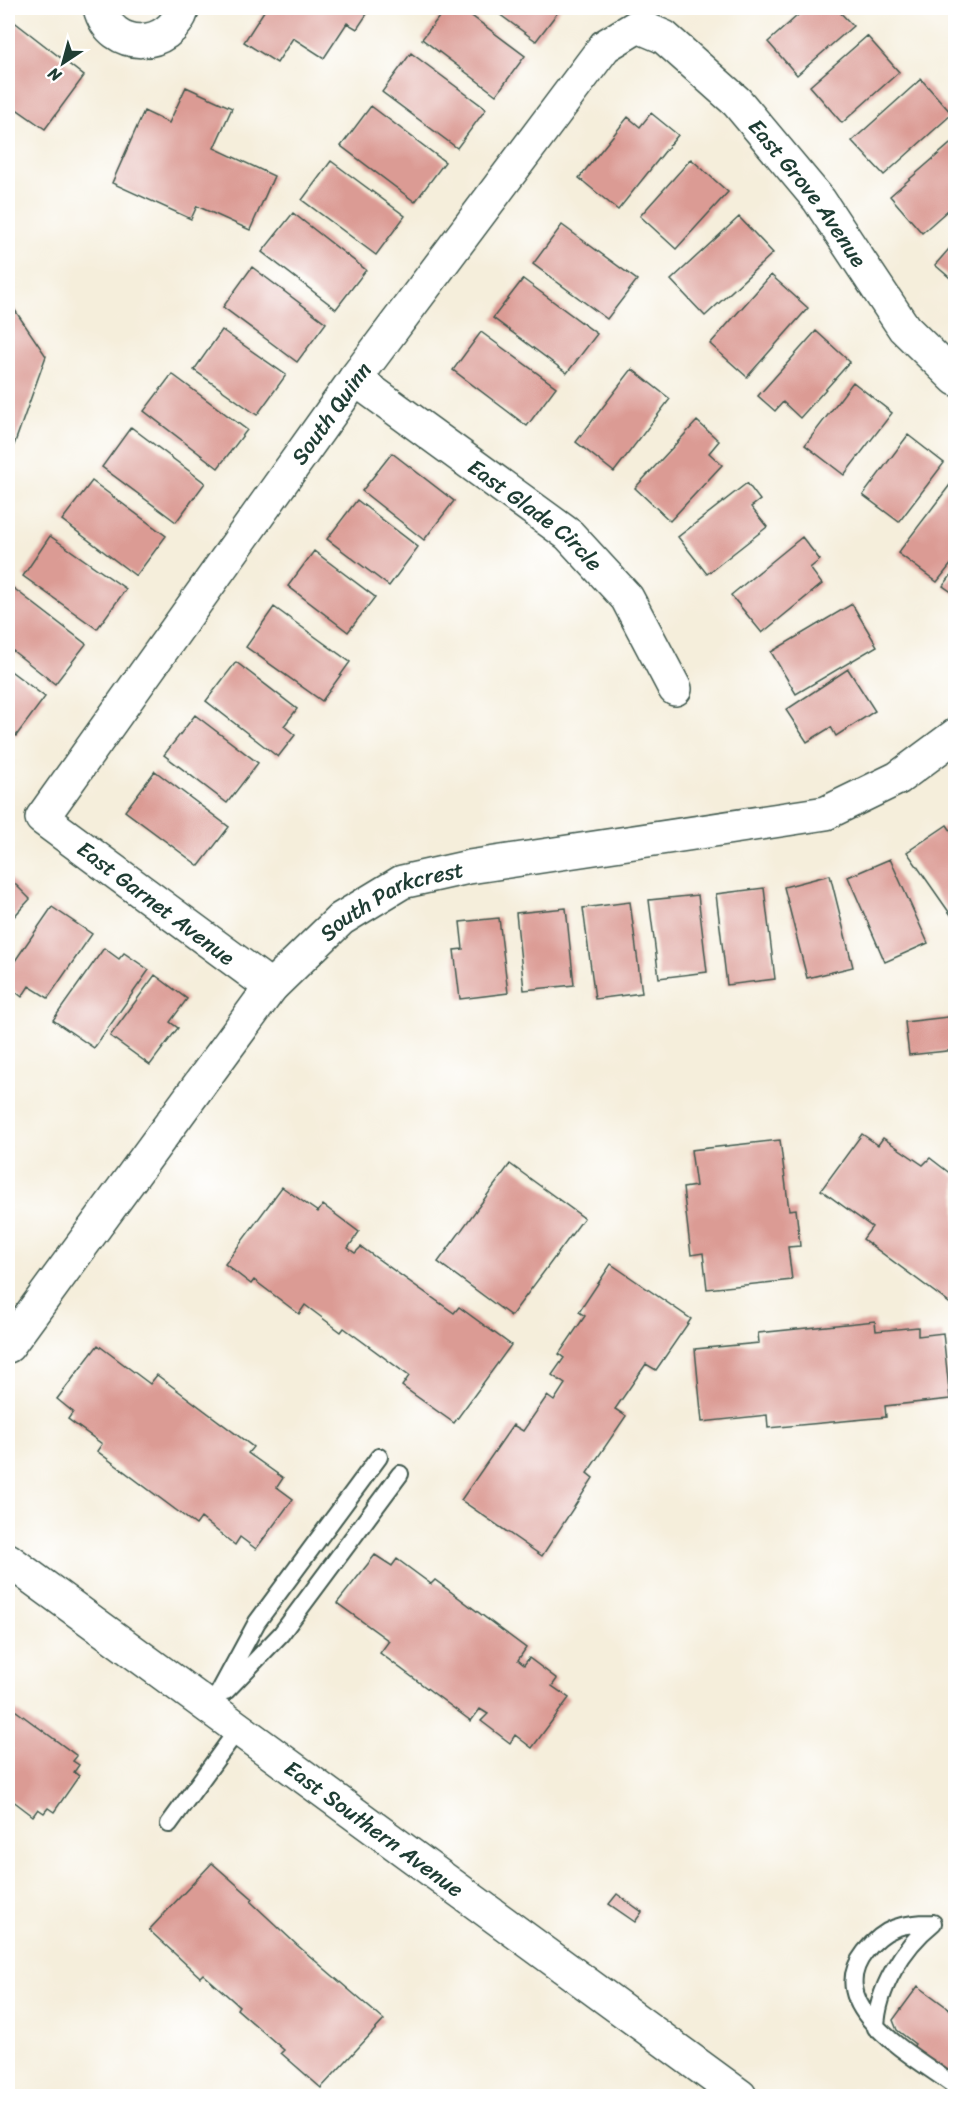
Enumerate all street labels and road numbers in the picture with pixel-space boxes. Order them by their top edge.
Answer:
street label: East Grove Avenue [738,109,878,276]
street label: South Quinn [280,353,382,473]
street label: East Glade Circle [459,448,613,580]
street label: East Garnet Avenue [68,830,244,976]
street label: South Parkcrest [309,849,468,951]
street label: East Southern Avenue [276,1749,473,1907]

